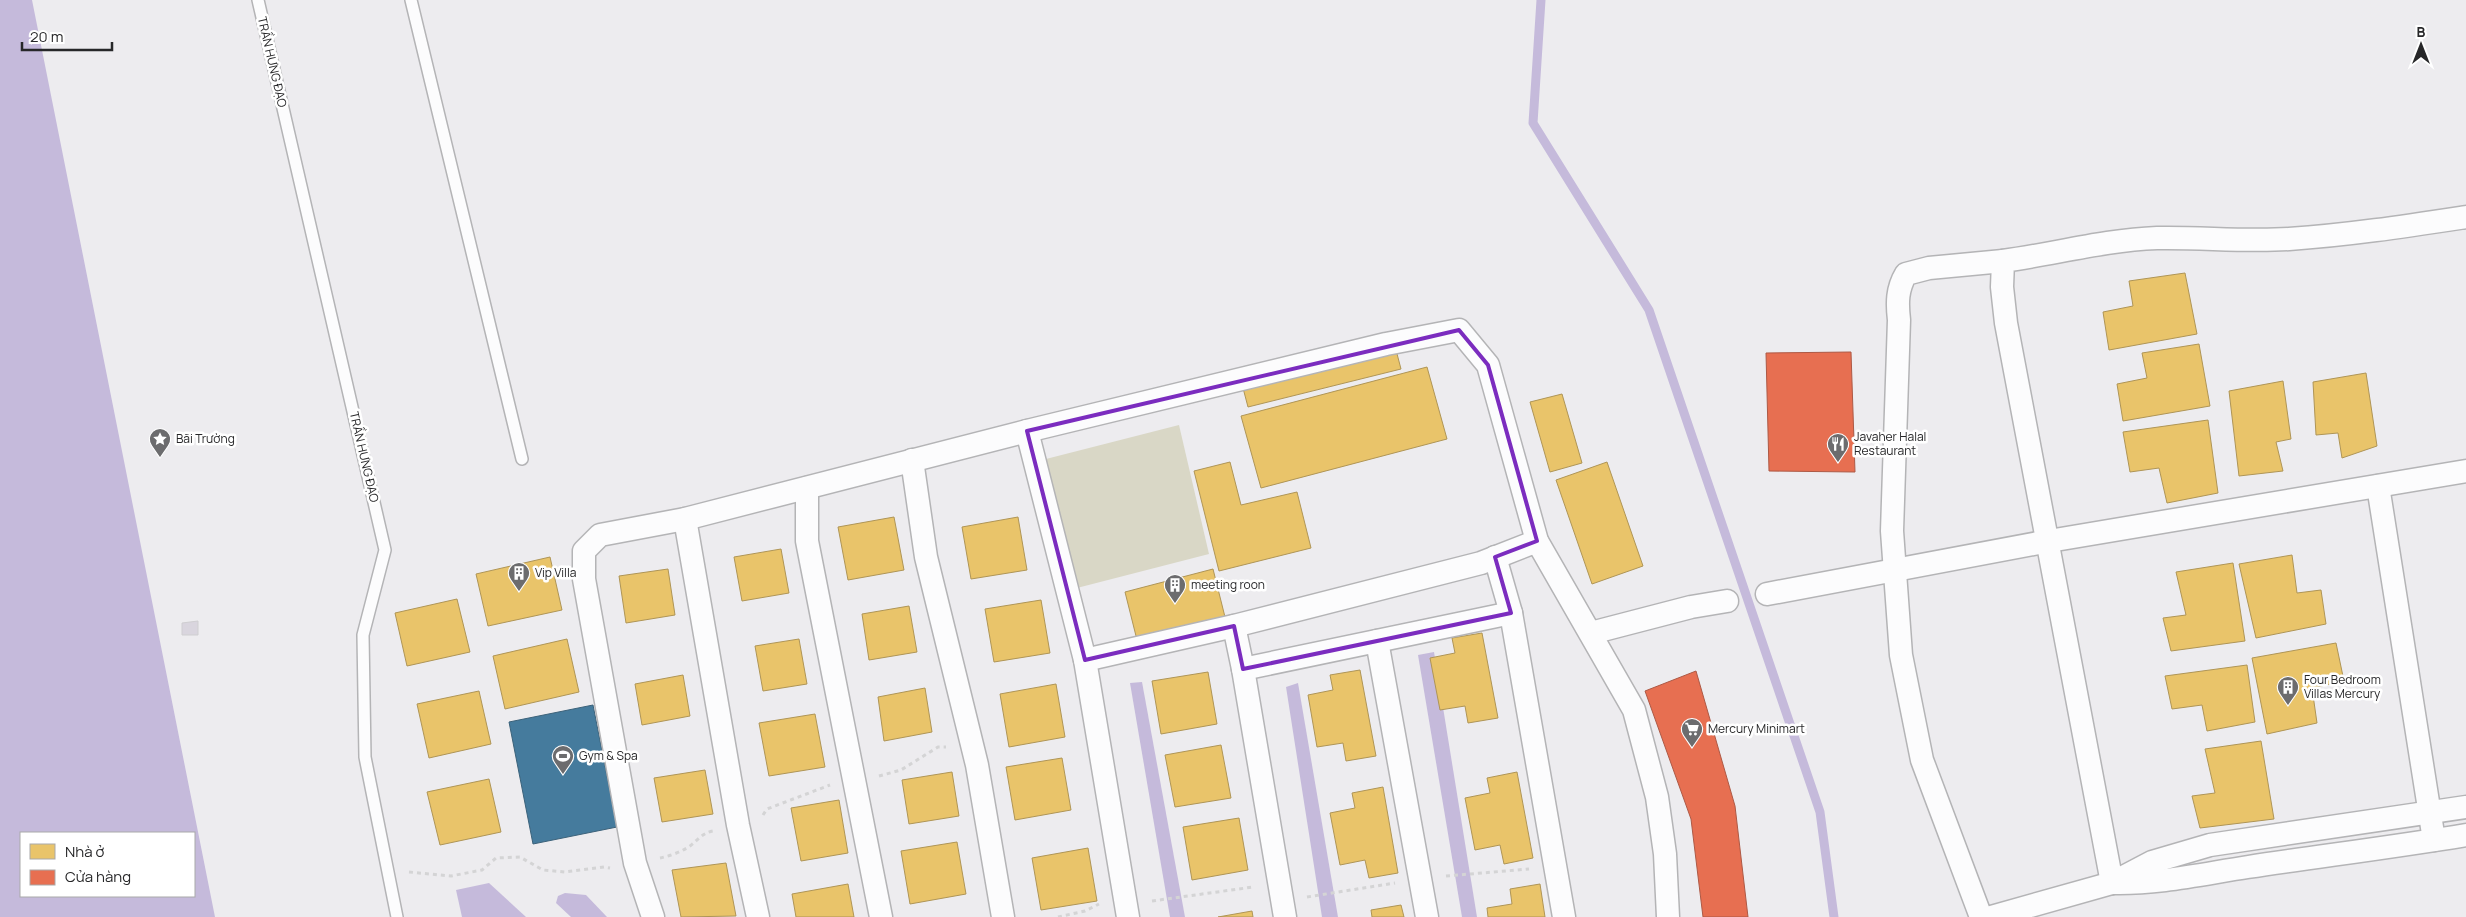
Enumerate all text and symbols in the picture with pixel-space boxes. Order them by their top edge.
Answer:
street label: TRẦN HƯNG ĐẠO [254,15,291,109]
scale bar [22,20,112,52]
north arrow [2396,20,2446,70]
text: B [2417,22,2426,41]
text: 20 m [30,26,63,47]
street label: TRẦN HƯNG ĐẠO [346,410,383,504]
place icon: Bãi Trường [148,427,172,458]
place label: Javaher Halal Restaurant [1854,428,1926,459]
place label: Bãi Trường [176,430,235,447]
restaurant icon: Javaher Halal Restaurant [1826,432,1850,463]
building icon: Vip Villa [507,561,531,592]
place label: Vip Villa [535,564,576,581]
building icon: meeting roon [1163,573,1187,604]
place label: meeting roon [1191,576,1265,593]
place label: Four Bedroom Villas Mercury [2304,671,2381,702]
building icon: Four Bedroom Villas Mercury [2276,675,2300,706]
supermarket icon: Mercury Minimart [1680,717,1704,748]
place label: Mercury Minimart [1708,720,1805,737]
sports icon: Gym & Spa [551,744,575,775]
place label: Gym & Spa [579,747,638,764]
legend [20,832,195,897]
text: Nhà ở [65,841,105,862]
text: Cửa hàng [65,866,131,887]

